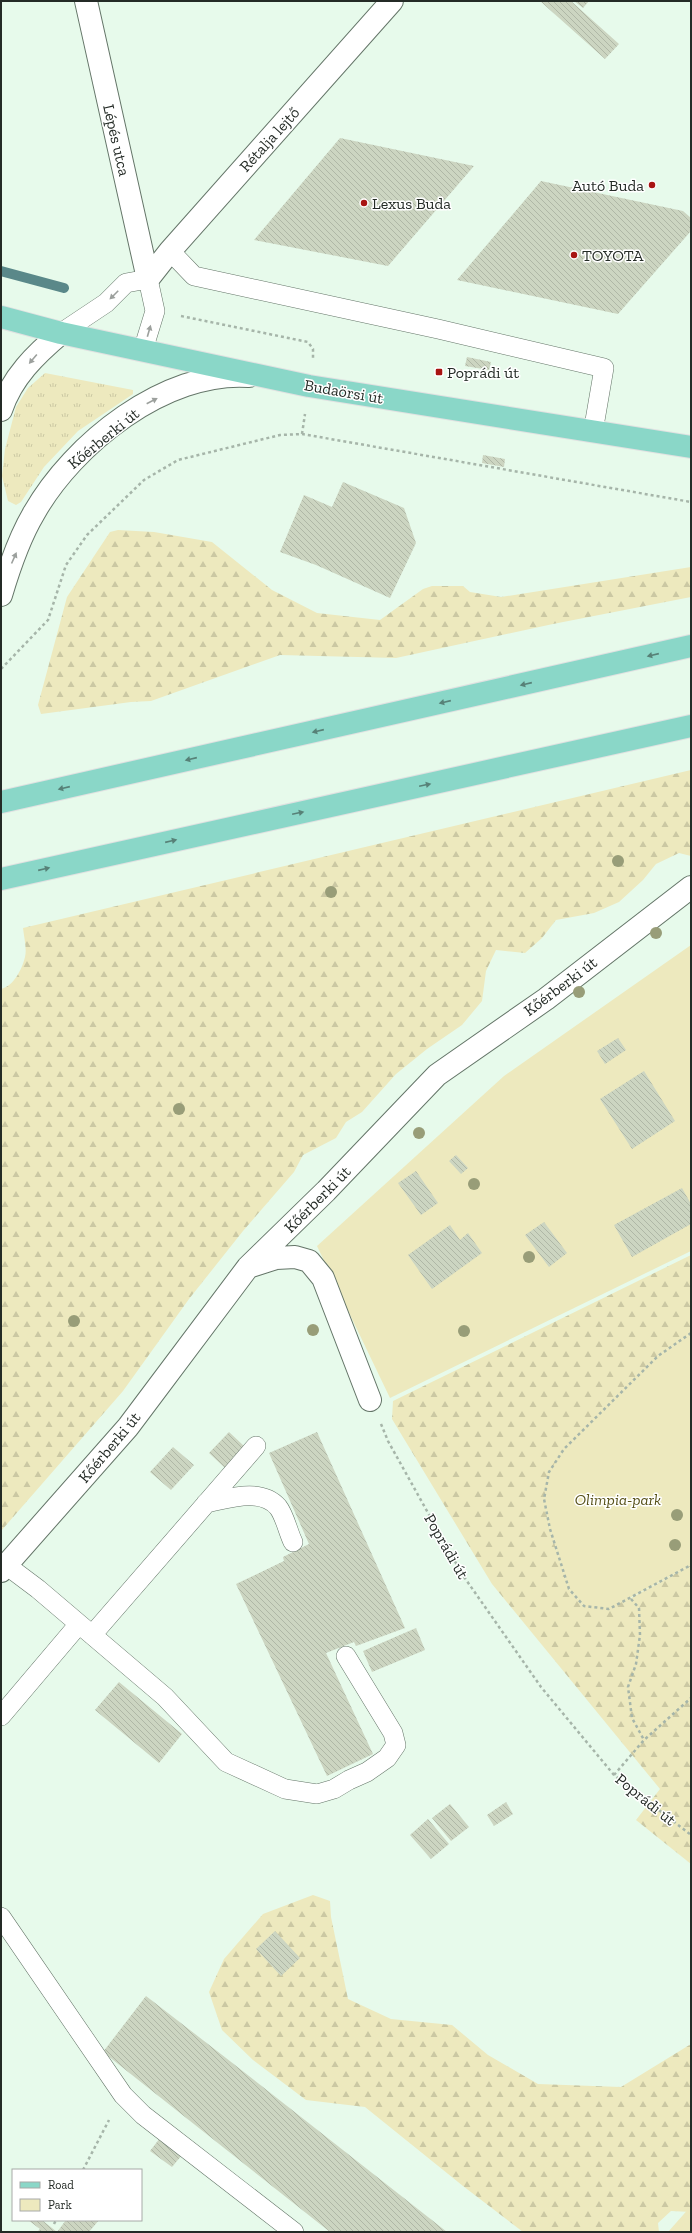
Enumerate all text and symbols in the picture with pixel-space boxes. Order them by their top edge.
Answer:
street label: Lépés utca [99,102,134,178]
street label: Rétalja lejtő [235,103,303,176]
place label: Autó Buda [572,176,644,195]
marker: Autó Buda [647,180,657,190]
place label: Lexus Buda [372,194,451,213]
marker: Lexus Buda [359,198,369,208]
place label: TOYOTA [582,246,644,265]
marker: TOYOTA [569,250,579,260]
one-way arrow [109,290,119,299]
one-way arrow [146,324,152,336]
one-way arrow [28,354,37,365]
place label: Poprádi út [447,363,519,382]
marker: Poprádi út [434,367,444,377]
street label: Budaörsi út [303,375,385,408]
one-way arrow [146,398,157,404]
street label: Kőérberki út [64,404,143,473]
one-way arrow [11,553,17,564]
one-way arrow [647,652,659,658]
one-way arrow [520,681,532,687]
one-way arrow [439,700,451,706]
one-way arrow [312,728,324,734]
one-way arrow [185,757,197,763]
one-way arrow [419,781,431,787]
one-way arrow [58,786,71,792]
one-way arrow [292,809,304,815]
one-way arrow [165,837,177,843]
one-way arrow [38,866,50,872]
street label: Kőérberki út [520,953,601,1020]
street label: Kőérberki út [280,1162,355,1237]
street label: Kőérberki út [74,1408,144,1487]
park label: Olimpia-park [575,1490,661,1509]
street label: Poprádi út [420,1510,473,1582]
street label: Poprádi út [612,1769,680,1829]
legend [12,2169,142,2221]
text: Road [48,2178,74,2192]
text: Park [48,2198,73,2212]

